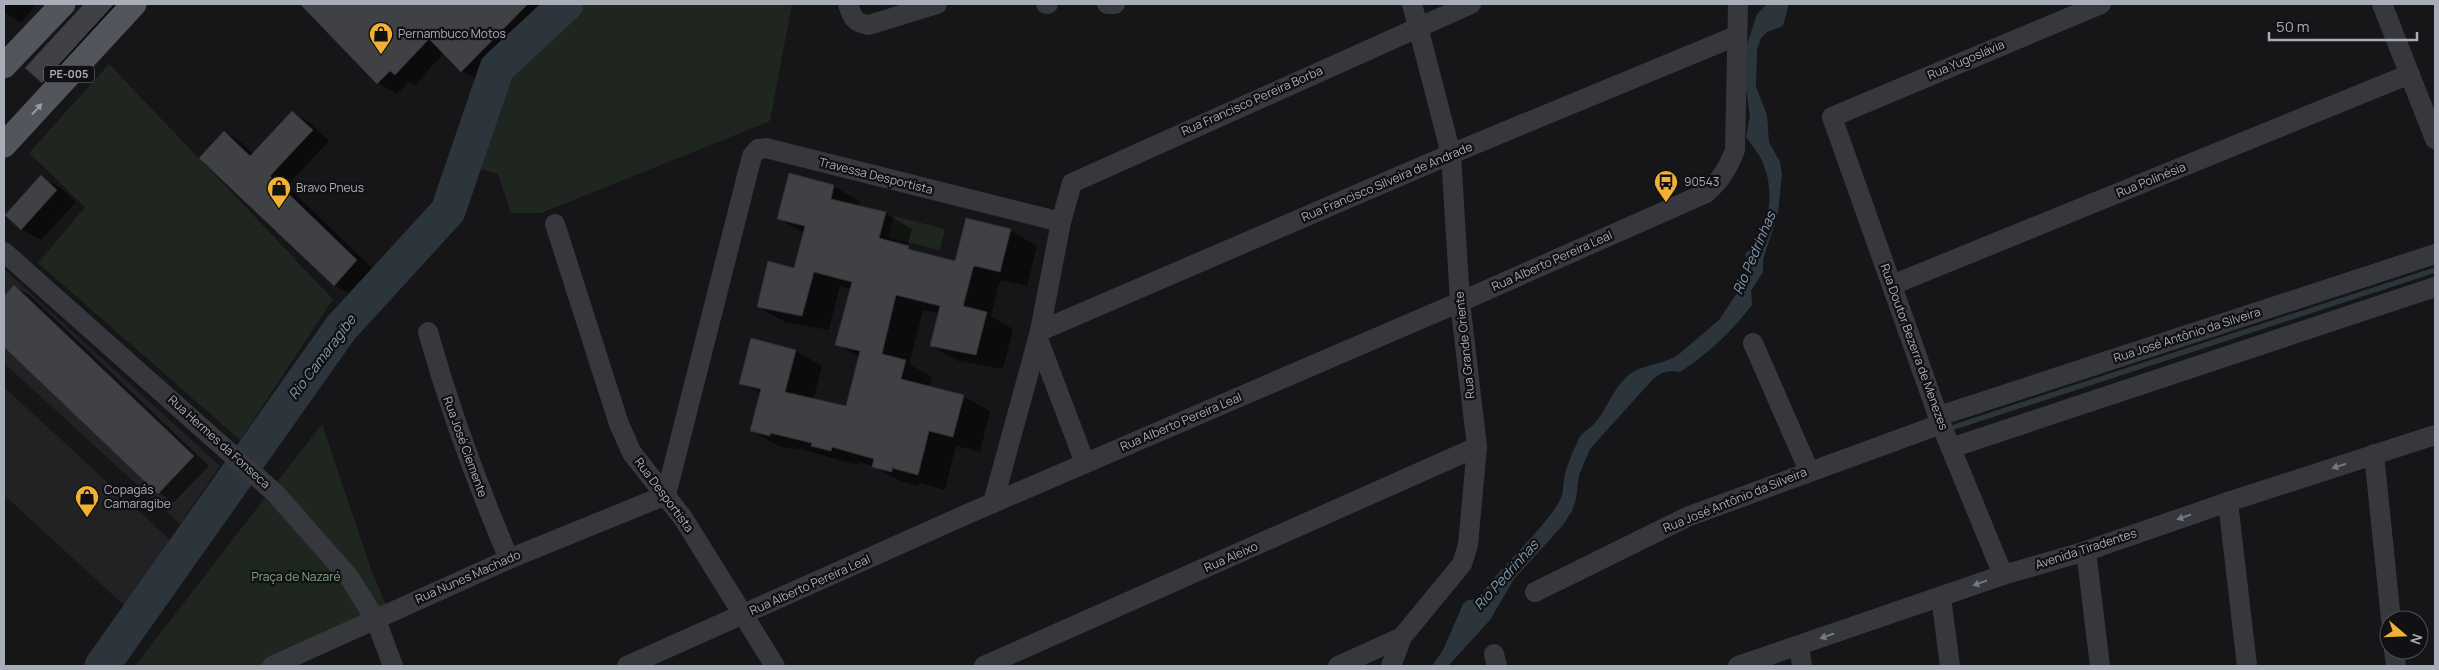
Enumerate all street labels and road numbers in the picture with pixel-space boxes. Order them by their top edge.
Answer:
street label: Rua Yugoslávia [1925,36,2007,83]
street label: Rua Francisco Pereira Borba [1178,62,1325,139]
road number: PE-005 [44,66,94,82]
street label: Rua Francisco Silveira de Andrade [1299,138,1475,225]
street label: Travessa Desportista [817,153,935,198]
street label: Rua Polinésia [2114,158,2188,201]
street label: Rua Alberto Pereira Leal [1489,226,1615,295]
street label: Rua Doutor Bezerra de Menezes [1876,261,1953,432]
street label: Rua Grande Oriente [1450,290,1479,400]
street label: Rua José Antônio da Silveira [2111,303,2262,366]
street label: Rua Alberto Pereira Leal [1117,388,1244,455]
street label: Rua Hermes da Fonseca [165,391,274,492]
street label: Rua José Clemente [439,394,492,500]
street label: Rua Desportista [631,454,698,535]
street label: Rua José Antônio da Silveira [1660,463,1809,536]
street label: Avenida Tiradentes [2033,524,2139,573]
street label: Rua Aleixo [1201,537,1260,576]
street label: Rua Nunes Machado [413,546,523,607]
street label: Rua Alberto Pereira Leal [747,550,873,619]

